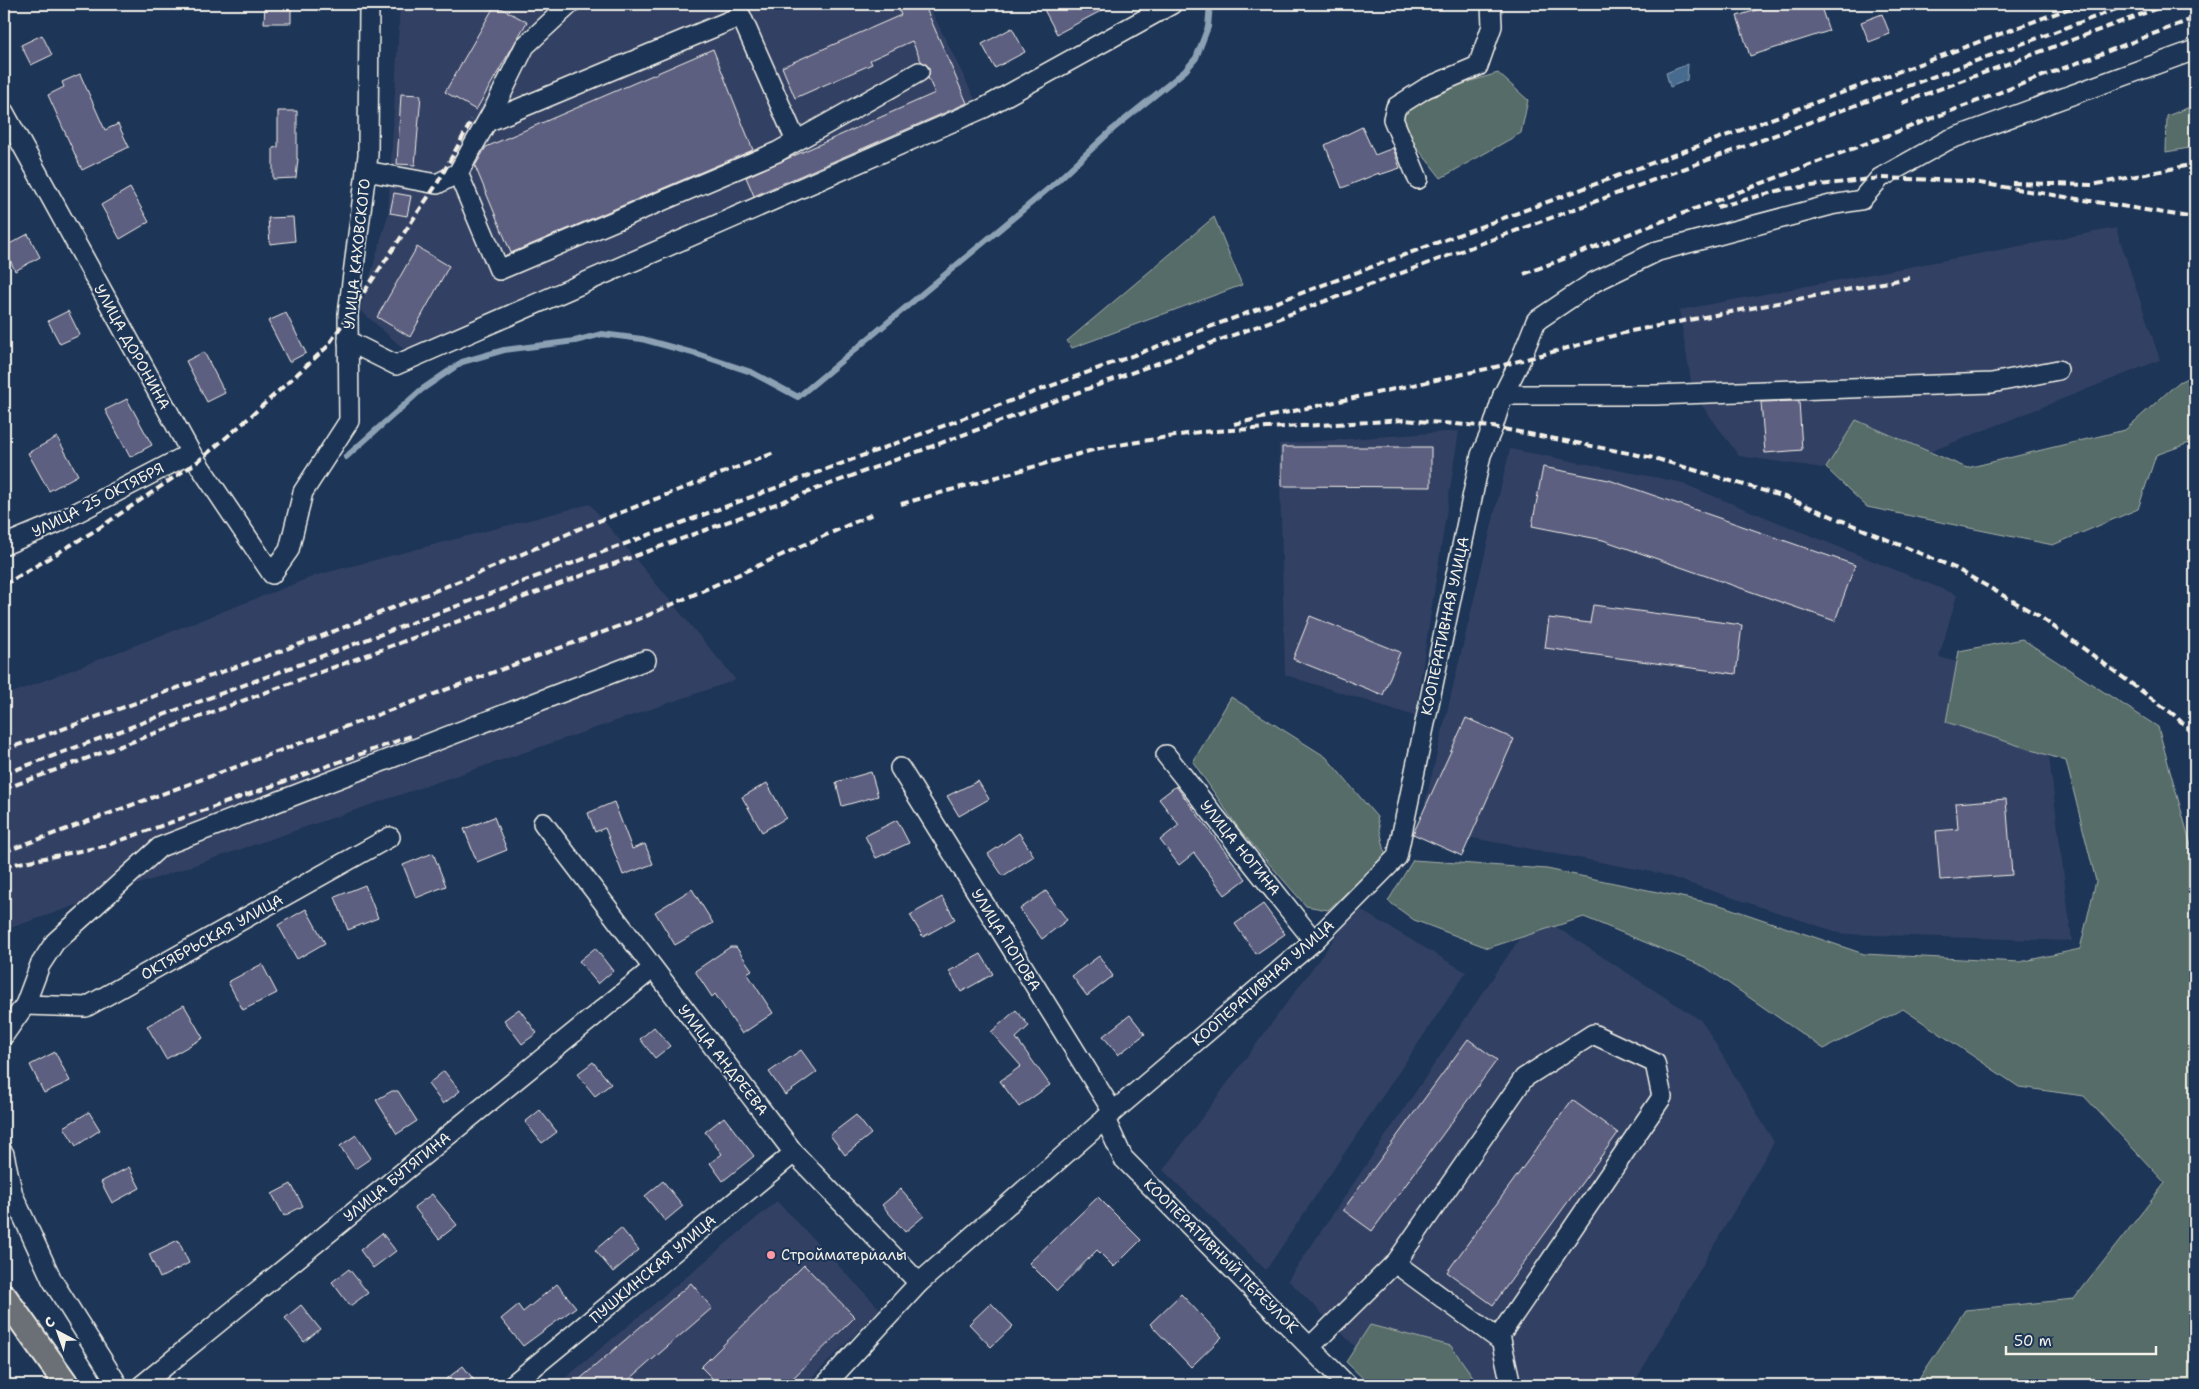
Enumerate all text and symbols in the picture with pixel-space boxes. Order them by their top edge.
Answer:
street label: УЛИЦА КАХОВСКОГО [339,178,375,330]
street label: УЛИЦА ДОРОНИНА [89,281,175,413]
street label: УЛИЦА 25 ОКТЯБРЯ [28,458,168,542]
street label: КООПЕРАТИВНАЯ УЛИЦА [1416,535,1474,717]
street label: УЛИЦА НОГИНА [1195,796,1285,900]
street label: УЛИЦА ПОПОВА [966,885,1046,995]
street label: ОКТЯБРЬСКАЯ УЛИЦА [137,889,287,985]
street label: КООПЕРАТИВНАЯ УЛИЦА [1188,916,1338,1050]
street label: УЛИЦА АНДРЕЕВА [673,1000,773,1120]
street label: УЛИЦА БУТЯГИНА [339,1128,455,1226]
street label: КООПЕРАТИВНЫЙ ПЕРЕУЛОК [1139,1174,1304,1338]
street label: ПУШКИНСКАЯ УЛИЦА [586,1210,720,1328]
place label: Стройматериалы [781,1245,907,1265]
marker: Стройматериалы [765,1249,777,1261]
north arrow [32,1306,82,1356]
text: С [40,1313,59,1332]
scale bar [2006,1324,2156,1356]
text: 50 m [2014,1331,2052,1351]

